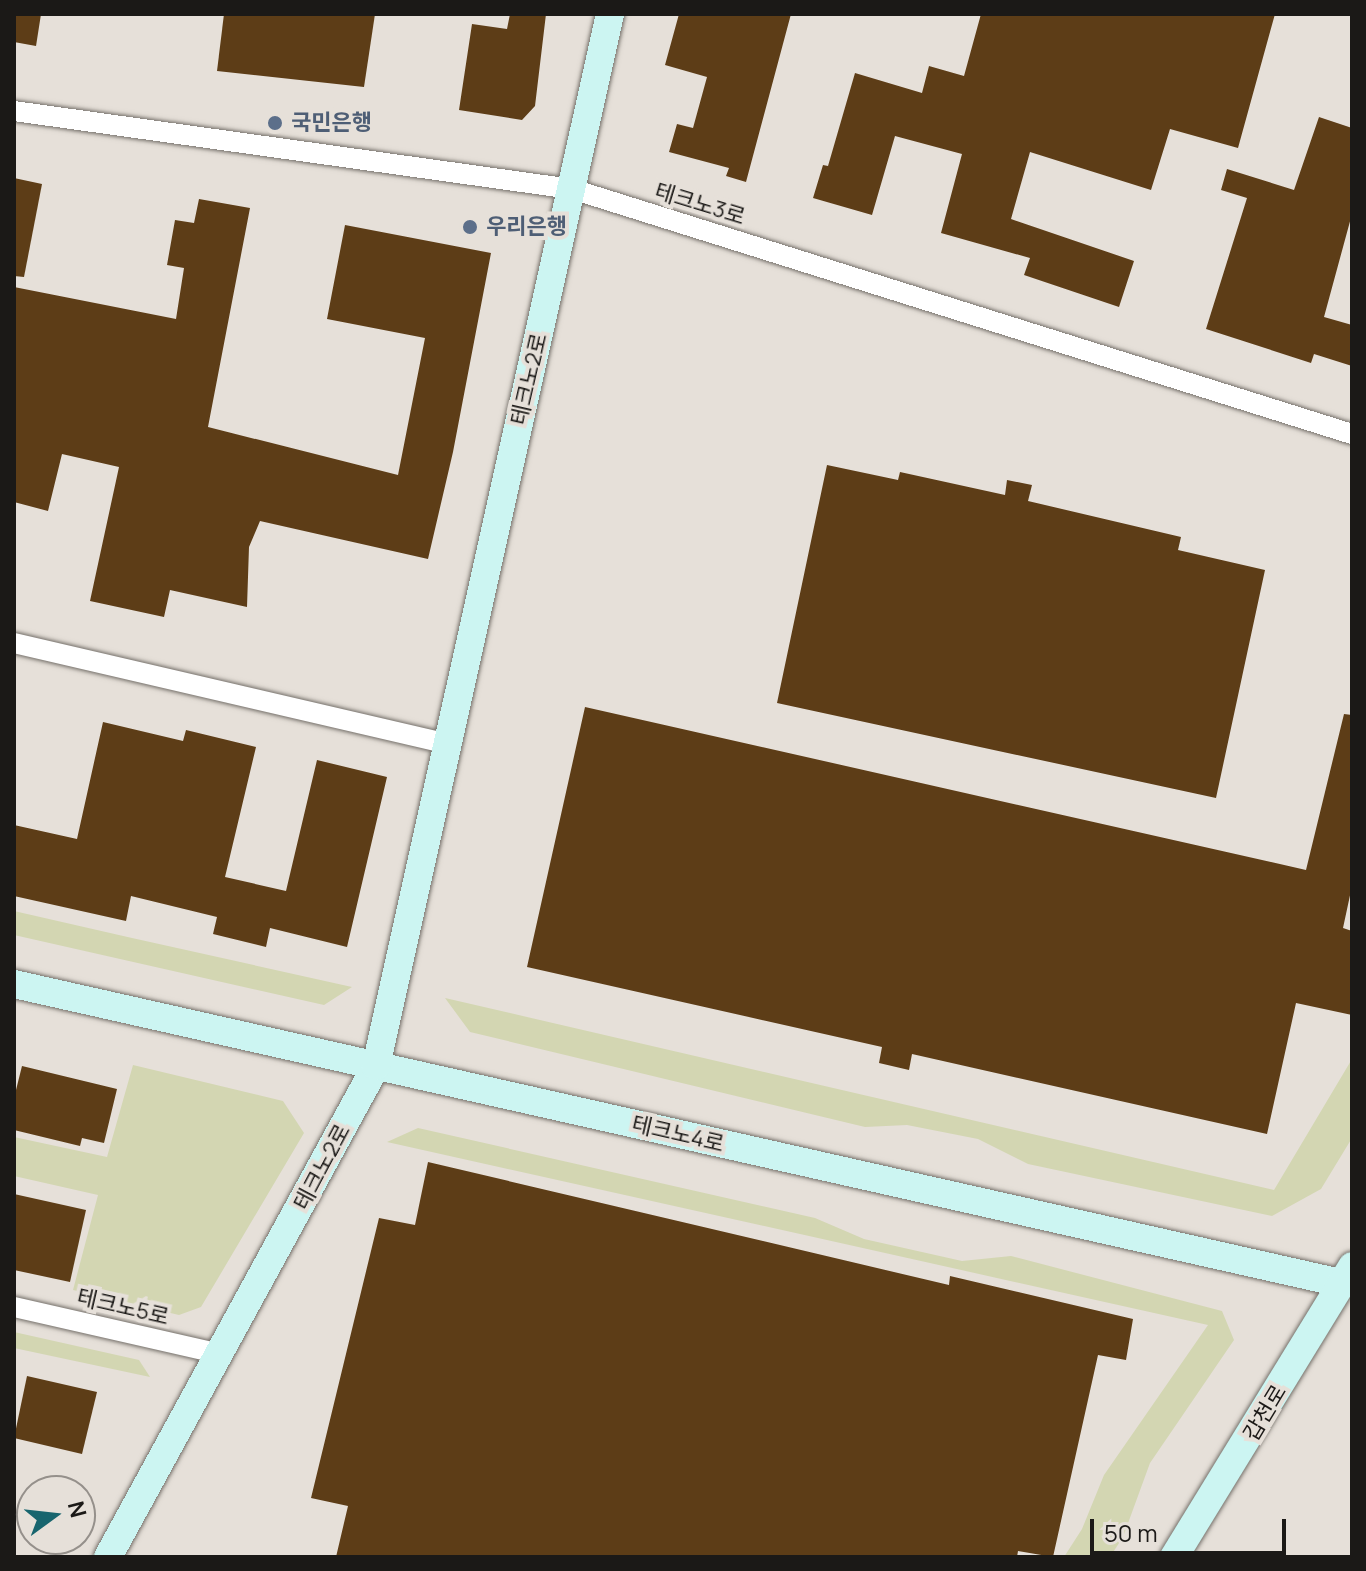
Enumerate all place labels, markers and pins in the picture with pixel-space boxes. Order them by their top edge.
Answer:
place label: 국민은행 [291,110,372,136]
marker: 국민은행 [266,114,284,132]
place label: 우리은행 [486,214,567,240]
marker: 우리은행 [461,218,479,236]

